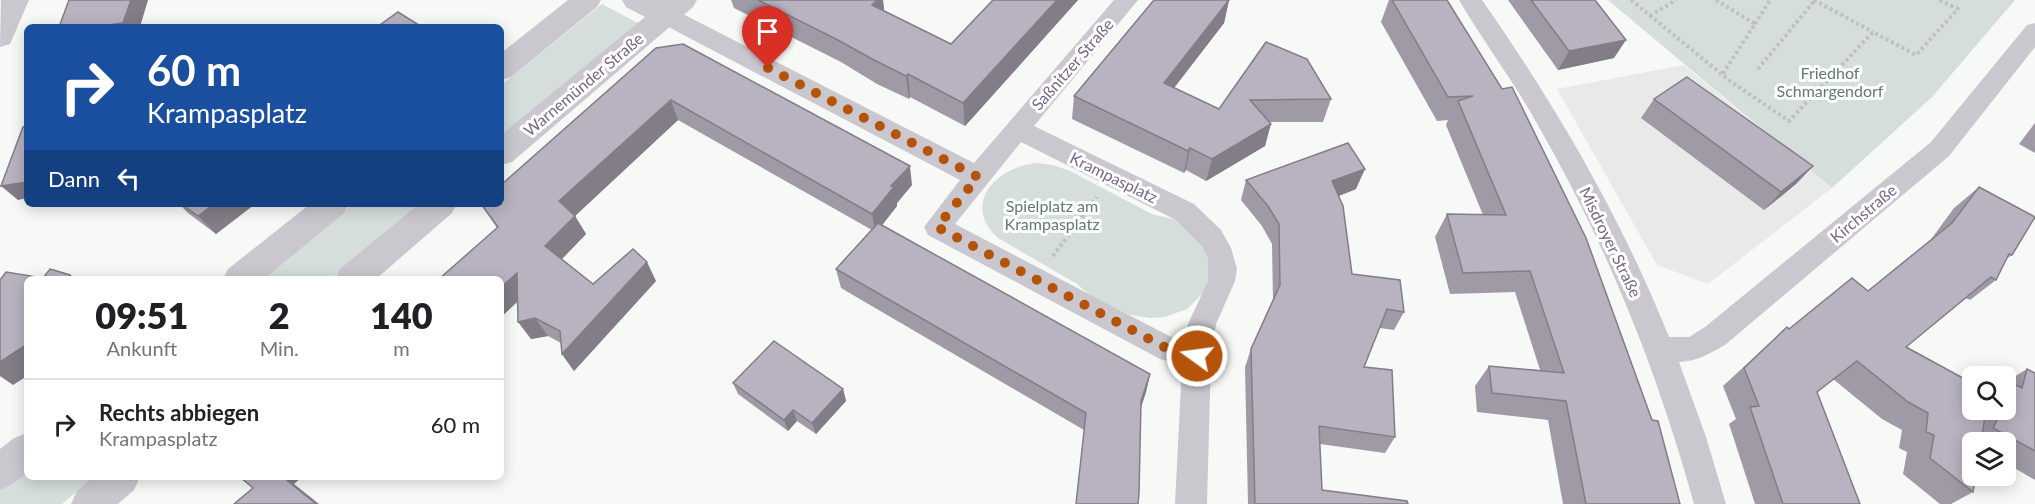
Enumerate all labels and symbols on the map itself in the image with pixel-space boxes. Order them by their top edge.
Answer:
pin [742,6,793,68]
street label: Saßnitzer Straße [1027,14,1117,114]
street label: Warnemünder Straße [519,28,647,140]
park label: Friedhof Schmargendorf [1777,63,1884,100]
street label: Krampasplatz [1067,148,1161,206]
street label: Kirchstraße [1826,180,1900,246]
street label: Misdroyer Straße [1576,184,1646,300]
park label: Spielplatz am Krampasplatz [1005,196,1099,233]
position arrow [1165,324,1229,388]

